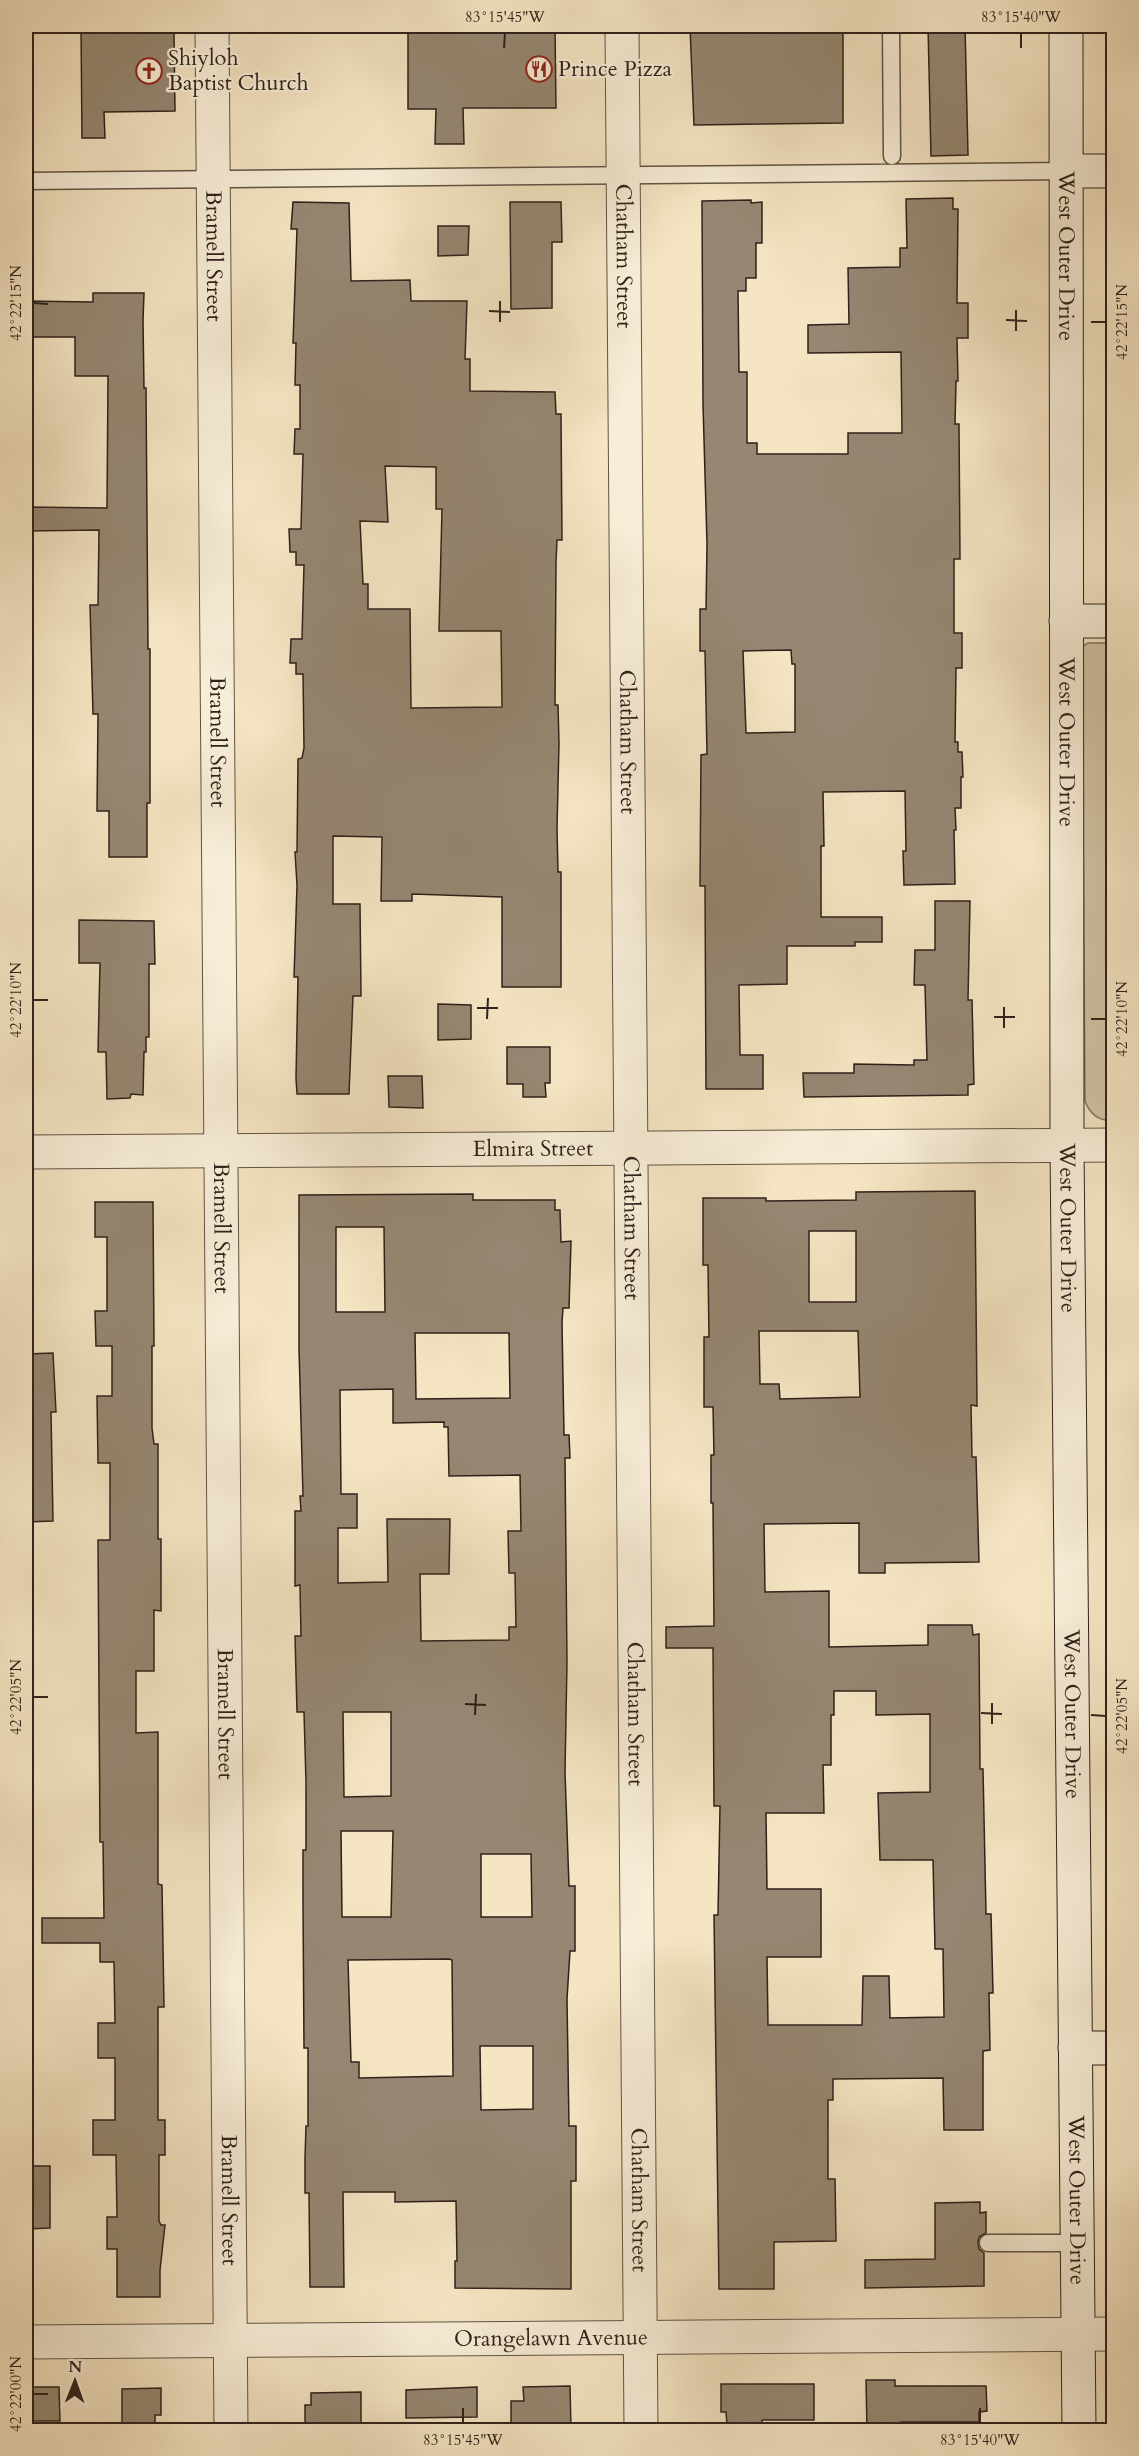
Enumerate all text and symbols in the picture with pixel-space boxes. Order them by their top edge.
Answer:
text: 83°15'45"W [465,7,545,27]
text: 83°15'40"W [981,7,1061,27]
place label: Shiyloh Baptist Church [168,43,309,98]
restaurant icon: Prince Pizza [524,54,554,84]
place label: Prince Pizza [558,54,673,84]
church icon: Shiyloh Baptist Church [134,56,164,86]
street label: West Outer Drive [1051,170,1081,341]
street label: Chatham Street [608,184,639,328]
street label: Bramell Street [198,190,229,322]
text: 42°22'15"N [6,265,26,341]
text: 42°22'15"N [1112,284,1132,360]
street label: West Outer Drive [1052,656,1082,827]
street label: Chatham Street [612,670,643,814]
street label: Bramell Street [202,676,233,808]
text: 42°22'10"N [6,962,26,1038]
text: 42°22'10"N [1112,981,1132,1057]
street label: Elmira Street [473,1133,593,1164]
street label: West Outer Drive [1052,1142,1084,1313]
street label: Chatham Street [616,1156,647,1300]
street label: Bramell Street [206,1162,237,1294]
street label: West Outer Drive [1057,1628,1088,1799]
street label: Chatham Street [620,1642,651,1786]
street label: Bramell Street [210,1648,241,1780]
text: 42°22'05"N [6,1659,26,1735]
text: 42°22'05"N [1112,1678,1132,1754]
street label: West Outer Drive [1061,2114,1093,2285]
street label: Chatham Street [624,2128,655,2272]
street label: Bramell Street [214,2134,245,2266]
street label: Orangelawn Avenue [454,2322,648,2354]
north arrow [45,2351,105,2411]
text: 42°22'00"N [6,2356,26,2432]
text: N [68,2356,82,2378]
text: 83°15'45"W [423,2430,503,2450]
text: 83°15'40"W [940,2430,1020,2450]

